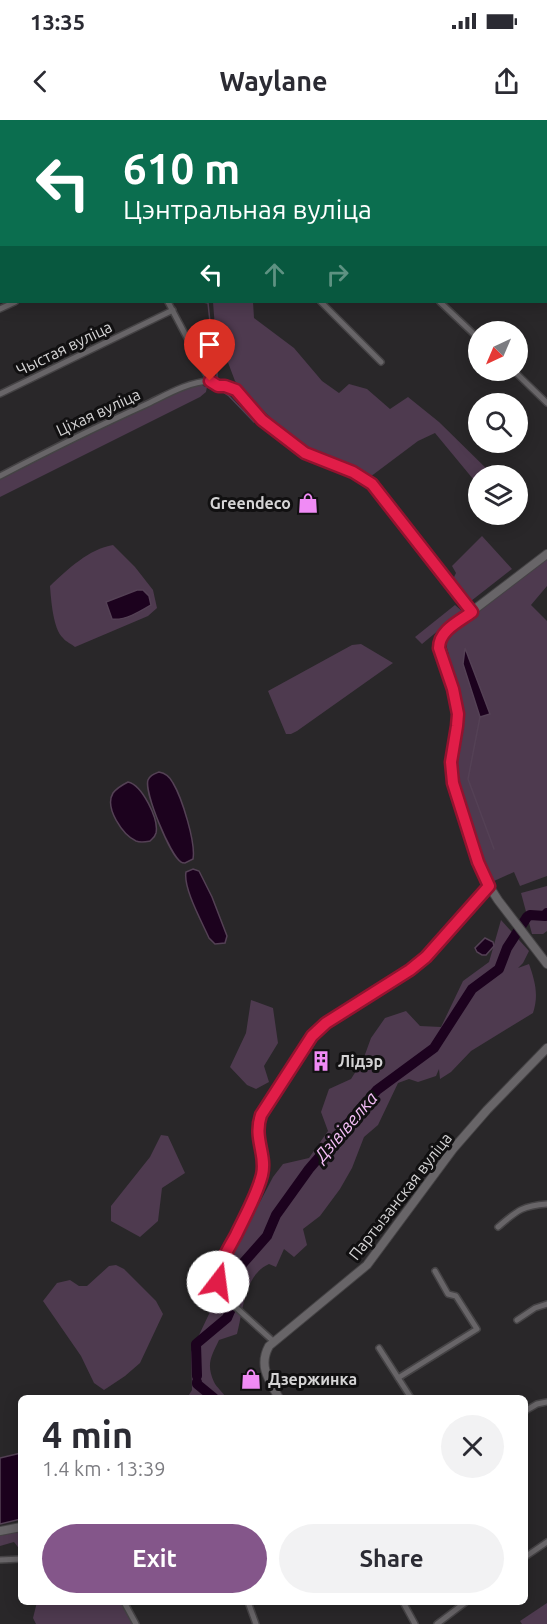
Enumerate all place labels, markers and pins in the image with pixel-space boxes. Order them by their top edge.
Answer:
pin [184,319,235,381]
shop icon: Greendeco [296,491,320,515]
place label: Greendeco [210,494,291,512]
building icon: Лідэр [309,1049,333,1073]
place label: Лідэр [338,1052,383,1070]
shop icon: Дзержинка [239,1367,263,1391]
place label: Дзержинка [268,1370,357,1388]

